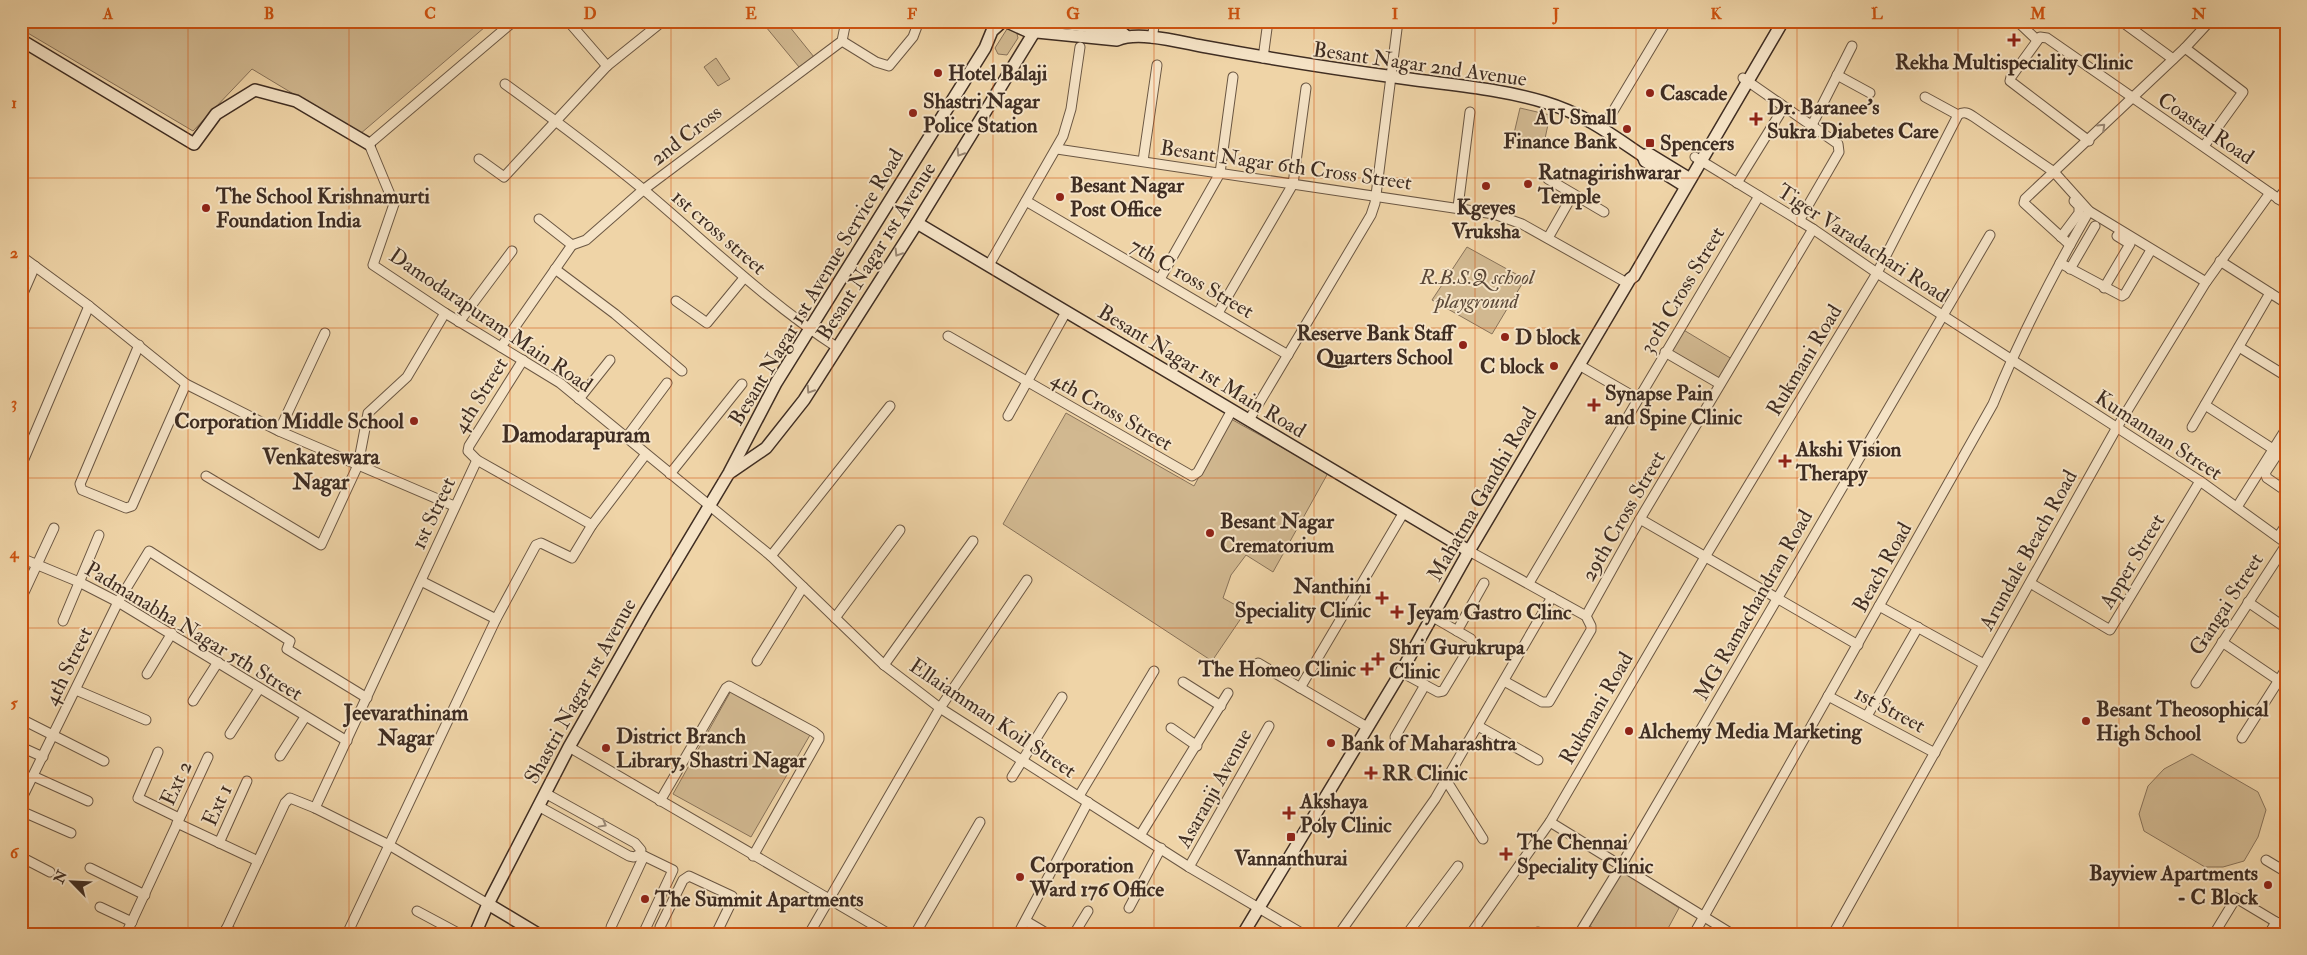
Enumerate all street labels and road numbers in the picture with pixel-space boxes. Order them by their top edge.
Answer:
street label: Besant Nagar 2nd Avenue [1311,36,1529,93]
street label: Coastal Road [2152,86,2260,171]
street label: 2nd Cross [645,99,728,172]
street label: Besant Nagar 6th Cross Street [1158,134,1414,197]
street label: Besant Nagar 1st Avenue Service Road [723,143,910,431]
street label: Besant Nagar 1st Avenue [811,157,942,345]
street label: Tiger Varadachari Road [1772,178,1954,309]
street label: 1st cross street [666,184,772,281]
street label: 30th Cross Street [1634,222,1731,359]
street label: 7th C ross Street [1125,232,1259,325]
street label: Damodarapuram Main Road [384,242,598,399]
street label: Besant Nagar 1st Main Road [1093,299,1311,445]
street label: Rukmani Road [1761,299,1849,421]
street label: 4th Street [447,352,514,438]
street label: 4th Cross Street [1046,366,1178,457]
street label: Kumannan Street [2090,384,2228,487]
street label: Mahatma Gandhi Road [1422,402,1544,586]
street label: 29th Cross Street [1575,446,1672,586]
street label: Arundale Beach Road [1973,465,2084,636]
street label: 1st Street [405,473,462,554]
street label: MG Ramachandran Road [1688,505,1819,705]
street label: Apper Street [2093,509,2171,615]
street label: Beach Road [1847,517,1919,617]
street label: Gangai Street [2183,548,2270,661]
street label: Padmanabha Nagar 5th Street [80,556,308,707]
street label: Shastri Nagar 1st Avenue [518,594,643,789]
street label: 4th Street [38,622,99,710]
street label: Rukmani Road [1553,647,1640,769]
street label: Ellaiamman Koil Street [904,653,1081,784]
street label: 1st Street [1850,680,1930,739]
street label: Asaranji Avenue [1170,724,1258,853]
street label: Ext 2 [154,757,198,810]
street label: Ext 1 [196,780,239,830]

